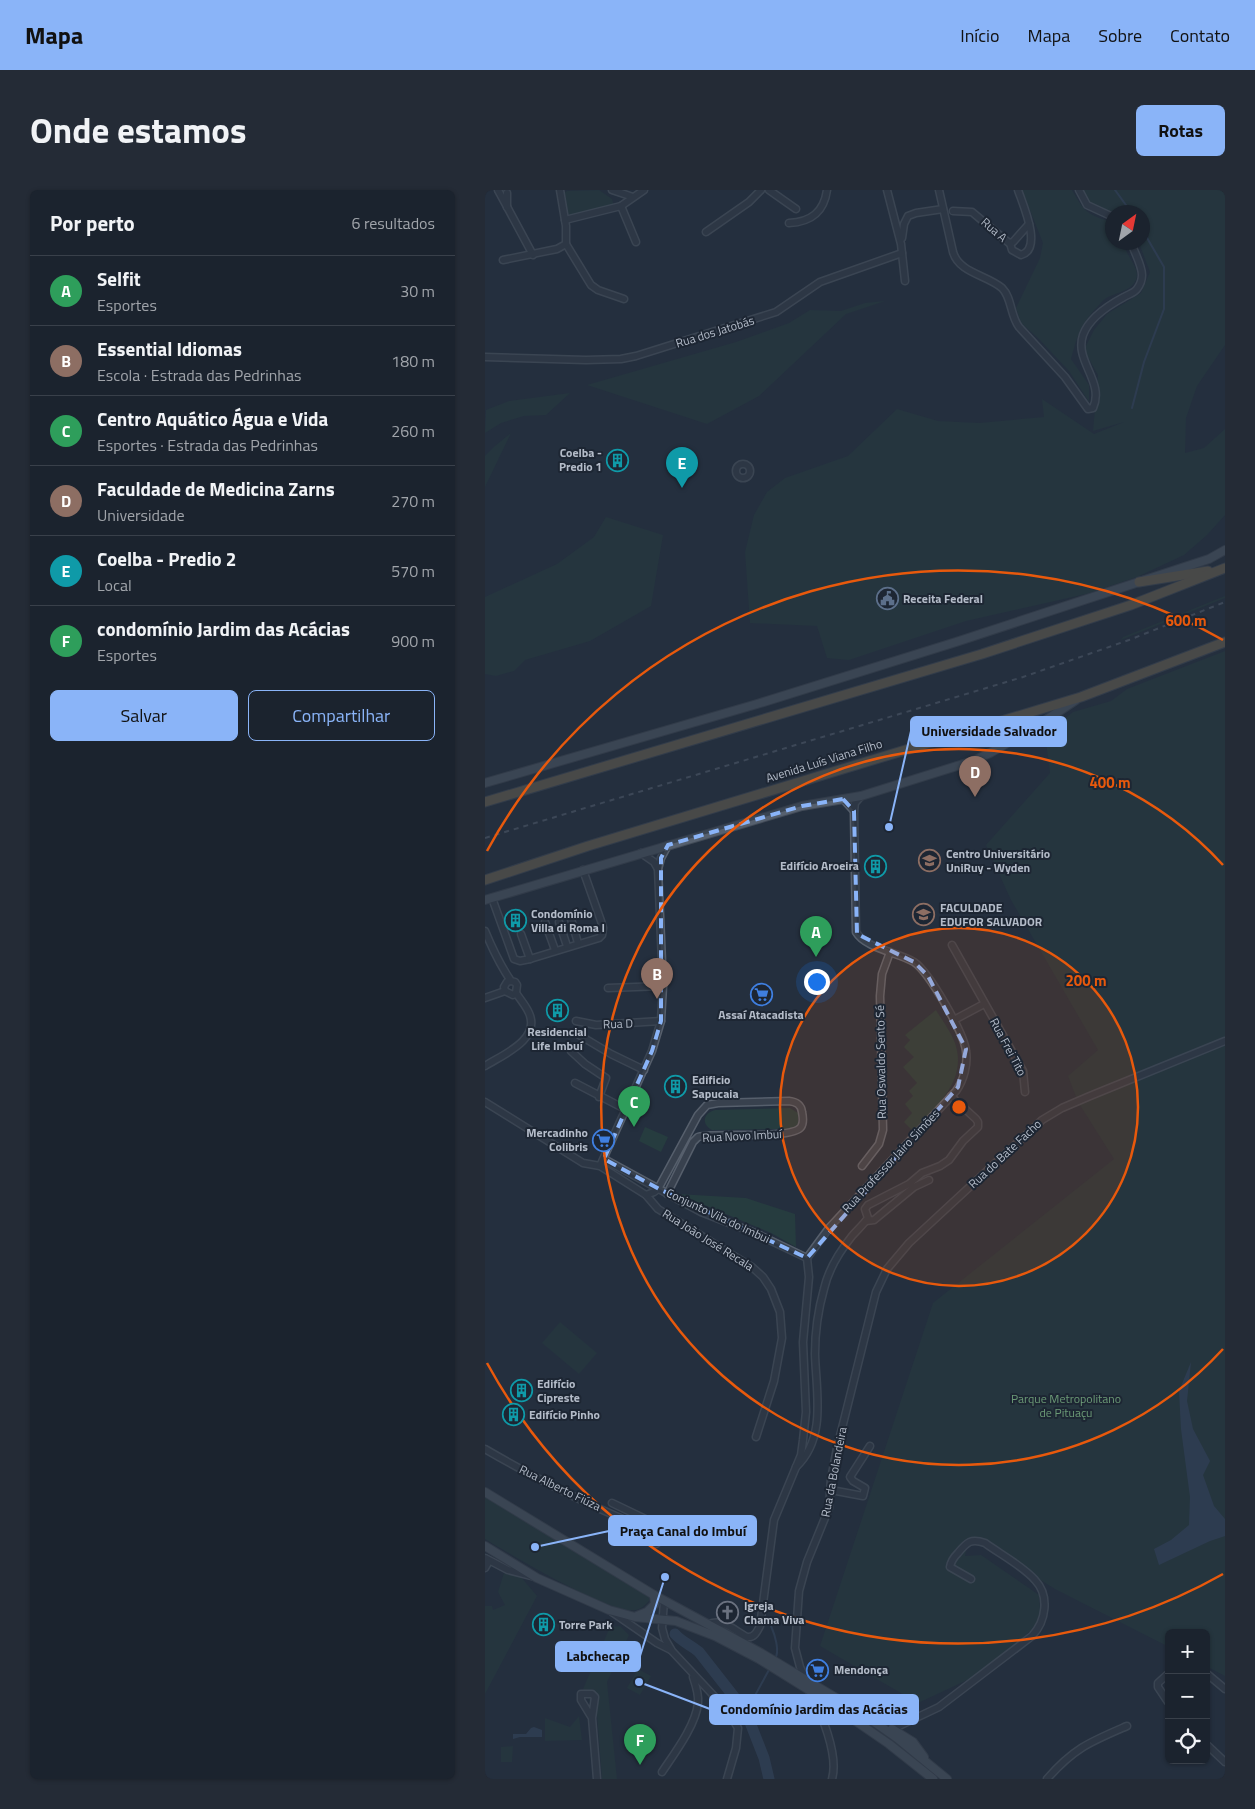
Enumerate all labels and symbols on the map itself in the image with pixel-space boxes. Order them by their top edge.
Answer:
north arrow [1105,205,1150,250]
street label: Rua A [977,213,1012,246]
street label: Rua dos Jatobás [673,310,757,352]
place label: Coelba - Predio 1 [559,443,602,476]
pin: E [666,447,698,488]
building icon: Coelba - Predio 1 [606,448,630,472]
public building icon: Receita Federal [875,587,899,611]
place label: Receita Federal [903,589,983,608]
text: 600 m [1165,609,1207,632]
callout: Universidade Salvador [911,717,1066,746]
text: Universidade Salvador [921,720,1057,741]
street label: Avenida Luís Viana Filho [763,734,884,787]
pin: D [959,756,991,797]
text: 400 m [1089,771,1131,794]
place label: Centro Universitário UniRuy - Wyden [946,844,1050,877]
school or university icon: Centro Universitário UniRuy - Wyden [918,849,942,873]
building icon: Edifício Aroeira [863,854,887,878]
place label: Edifício Aroeira [780,856,859,875]
place label: FACULDADE EDUFOR SALVADOR [940,898,1042,931]
school or university icon: FACULDADE EDUFOR SALVADOR [912,903,936,927]
place label: Condomínio Villa di Roma I [531,904,605,937]
building icon: Condomínio Villa di Roma I [503,909,527,933]
pin: A [800,916,832,957]
pin: B [641,958,673,999]
your location [804,969,830,995]
text: 200 m [1065,969,1107,992]
supermarket icon: Assaí Atacadista [749,982,773,1006]
building icon: Residencial Life Imbuí [545,999,569,1023]
place label: Assaí Atacadista [718,1005,804,1024]
street label: Rua Oswaldo Sento Sé [870,1005,891,1119]
street label: Rua D [603,1013,634,1034]
street label: Rua Frei Tito [985,1014,1032,1079]
place label: Residencial Life Imbuí [527,1022,587,1055]
place label: Edificio Sapucaia [692,1070,739,1103]
building icon: Edificio Sapucaia [664,1075,688,1099]
pin: C [618,1086,650,1127]
centre of rings [950,1098,968,1116]
street label: Rua Professor Jairo Simões [837,1104,944,1217]
street label: Rua do Bate Facho [964,1115,1046,1193]
place label: Mercadinho Colibris [526,1123,588,1156]
street label: Rua Novo Imbuí [702,1124,784,1147]
supermarket icon: Mercadinho Colibris [592,1128,616,1152]
street label: Conjunto Vila do Imbui [663,1183,773,1248]
street label: Rua João José Recala [659,1204,758,1275]
place label: Edifício Cipreste [537,1374,580,1407]
building icon: Edifício Cipreste [509,1379,533,1403]
park label: Parque Metropolitano de Pituaçu [1011,1389,1121,1422]
building icon: Edifício Pinho [501,1403,525,1427]
place label: Edifício Pinho [529,1405,600,1424]
street label: Rua da Bolandeira [815,1425,852,1519]
street label: Rua Alberto Fiúza [516,1460,604,1516]
callout: Praça Canal do Imbuí [609,1516,756,1545]
text: Praça Canal do Imbuí [620,1520,748,1541]
place label: Igreja Chama Viva [744,1596,805,1629]
church icon: Igreja Chama Viva [716,1601,740,1625]
building icon: Torre Park [531,1613,555,1637]
place label: Torre Park [559,1615,613,1634]
callout: Labchecap [556,1642,640,1671]
text: Labchecap [566,1645,630,1666]
supermarket icon: Mendonça [806,1658,830,1682]
place label: Mendonça [834,1660,888,1679]
callout: Condomínio Jardim das Acácias [710,1695,918,1724]
text: Condomínio Jardim das Acácias [720,1698,908,1719]
pin: F [624,1724,656,1765]

